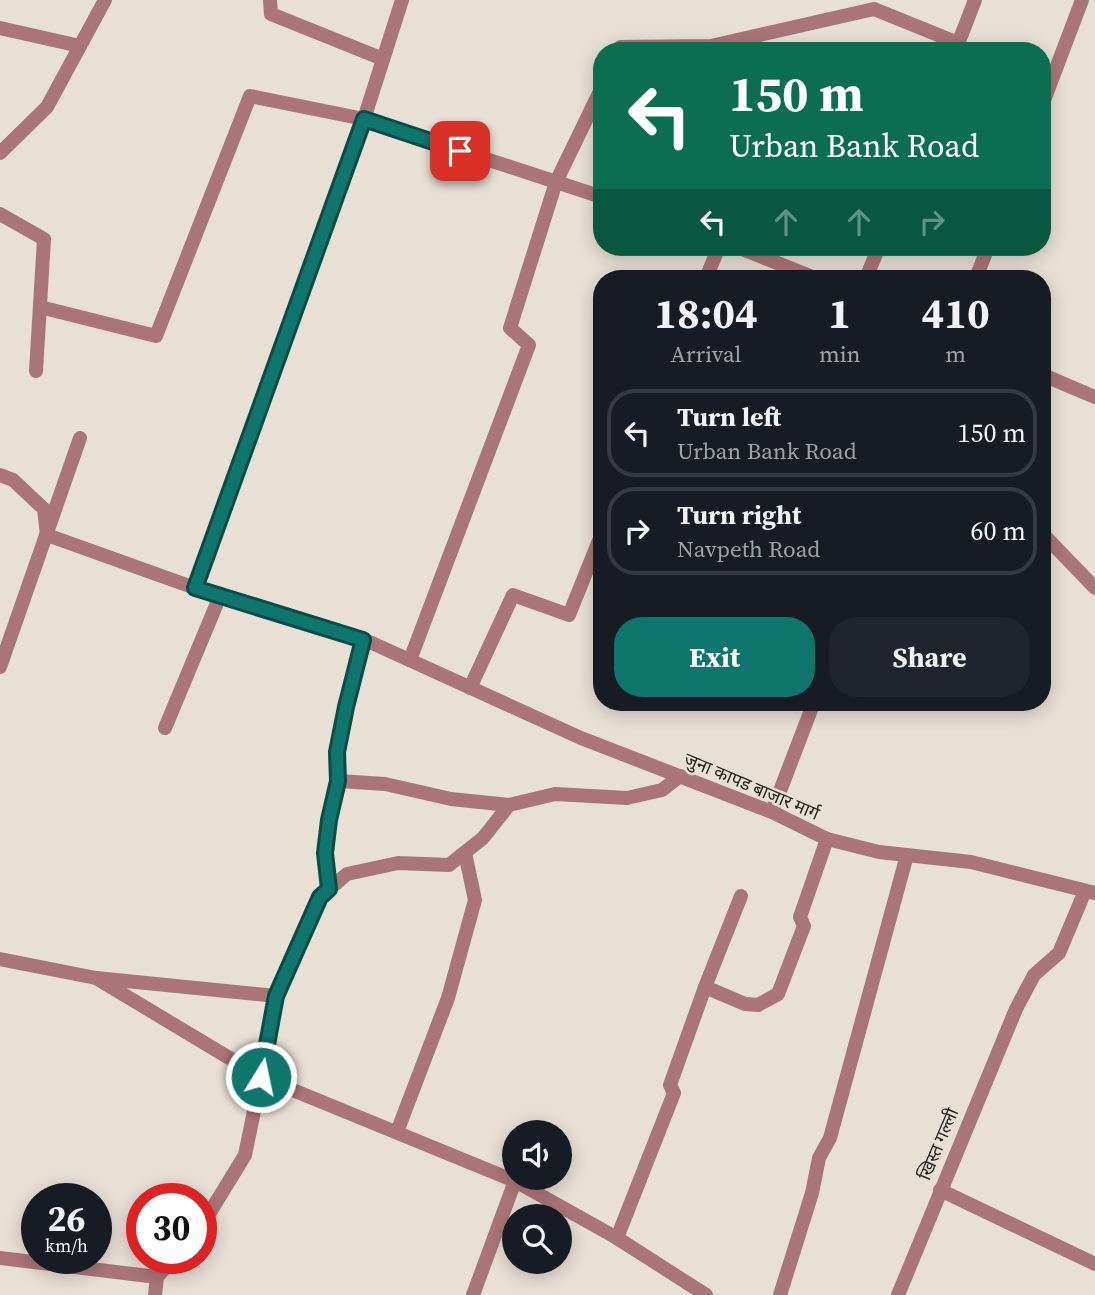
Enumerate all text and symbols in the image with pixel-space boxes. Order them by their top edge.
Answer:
text: 150 m [729,60,864,127]
icon: left [614,70,705,161]
pin [430,121,490,181]
text: Urban Bank Road [729,124,979,168]
icon: arrive [441,132,479,170]
icon: left [694,203,732,241]
icon: ahead [767,203,805,241]
icon: ahead [840,203,878,241]
icon: right [913,203,951,241]
text: 18:04 [654,284,758,342]
text: 1 [828,284,851,342]
text: 410 [922,284,990,342]
text: Arrival [670,338,741,370]
text: min [819,338,860,370]
text: m [945,338,966,370]
text: Turn left [677,399,781,435]
icon: left [618,414,656,452]
text: 150 m [958,415,1026,451]
text: Urban Bank Road [677,435,857,467]
text: Turn right [677,497,801,533]
icon: right [618,512,656,550]
text: 60 m [971,513,1026,549]
text: Navpeth Road [677,533,820,565]
button: Exit [614,617,815,697]
button: Share [829,617,1030,697]
street label: जुना कापड बाजार मार्ग [680,746,824,826]
position arrow [224,1040,298,1114]
street label: खिस्त गल्ली [912,1104,964,1184]
map controls [502,1120,572,1274]
button: sound [502,1120,572,1190]
speed limit sign: 30 [126,1183,217,1274]
text: 26 [48,1195,85,1243]
button: search [502,1204,572,1274]
text: km/h [45,1233,88,1258]

